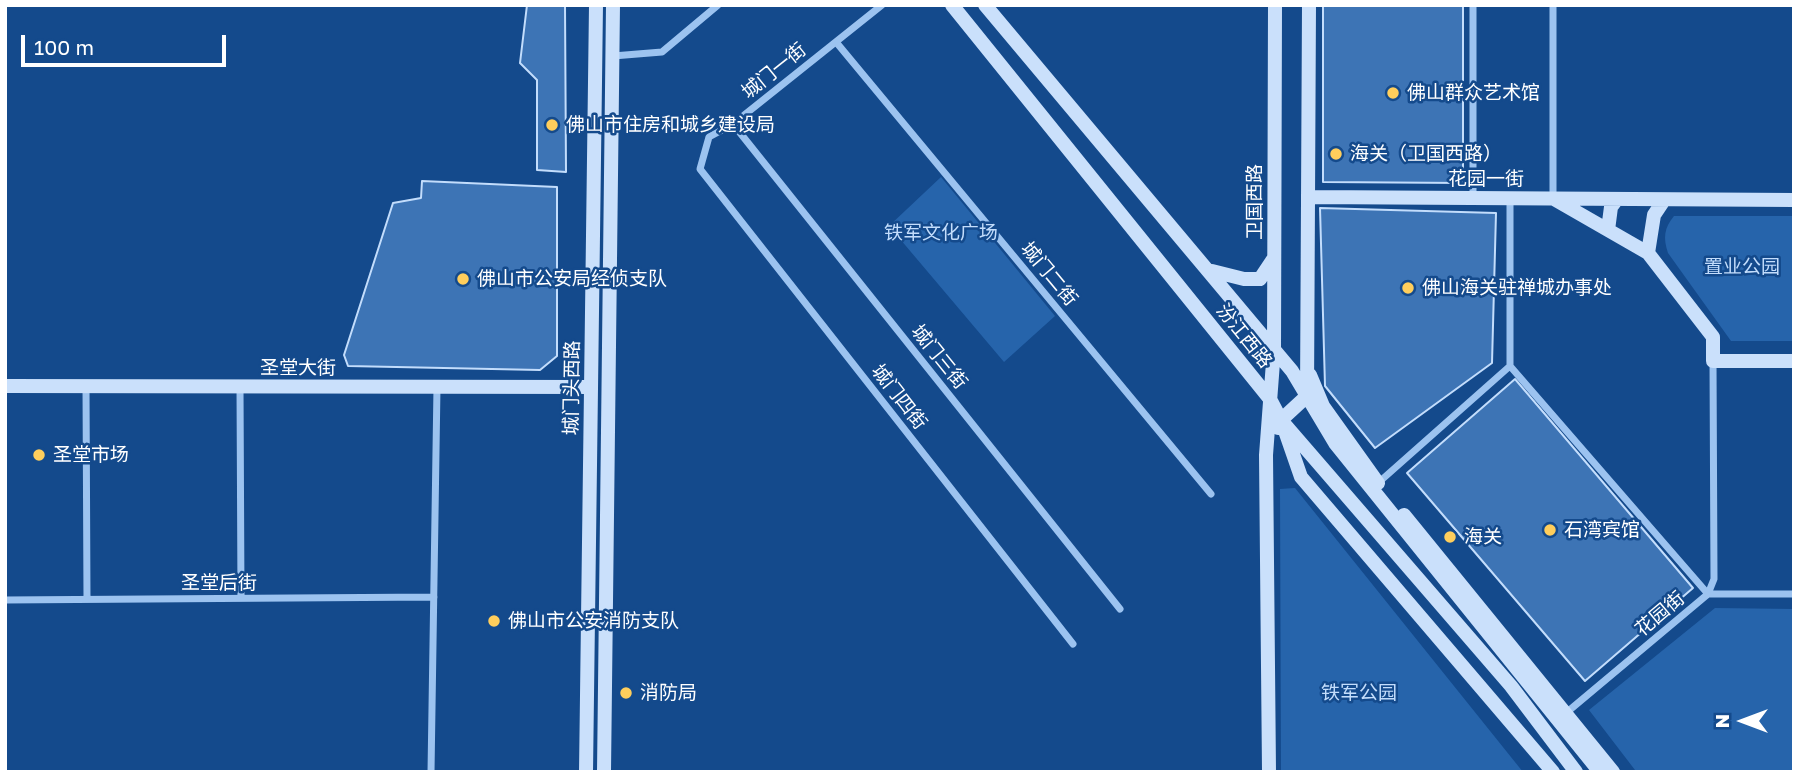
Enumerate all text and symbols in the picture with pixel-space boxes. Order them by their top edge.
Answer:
scale bar [24,21,229,65]
text: 100 m [34,34,94,60]
street label: 城门一街 [737,38,811,104]
place label: 佛山群众艺术馆 [1407,82,1540,104]
marker: 佛山群众艺术馆 [1385,85,1401,101]
place label: 佛山市住房和城乡建设局 [566,114,775,136]
marker: 佛山市住房和城乡建设局 [544,117,560,133]
place label: 海关（卫国西路） [1350,143,1502,165]
marker: 海关（卫国西路） [1328,146,1344,162]
street label: 卫国西路 [1244,164,1266,240]
street label: 花园一街 [1448,168,1524,190]
park label: 铁军文化广场 [884,222,998,244]
street label: 城门二街 [1016,238,1082,310]
park label: 置业公园 [1704,256,1780,278]
place label: 佛山市公安局经侦支队 [477,268,667,290]
marker: 佛山市公安局经侦支队 [455,271,471,287]
place label: 佛山海关驻禅城办事处 [1422,277,1612,299]
marker: 佛山海关驻禅城办事处 [1400,280,1416,296]
street label: 汾江西路 [1211,299,1277,373]
street label: 城门三街 [906,320,972,394]
street label: 城门头西路 [560,340,584,436]
street label: 圣堂大街 [260,357,336,379]
street label: 城门四街 [867,360,931,434]
place label: 圣堂市场 [53,444,129,466]
marker: 圣堂市场 [31,447,47,463]
place label: 石湾宾馆 [1564,519,1640,541]
marker: 石湾宾馆 [1542,522,1558,538]
place label: 海关 [1464,526,1502,548]
marker: 海关 [1442,529,1458,545]
street label: 圣堂后街 [181,572,257,594]
street label: 花园街 [1631,587,1689,641]
place label: 佛山市公安消防支队 [508,610,679,632]
marker: 佛山市公安消防支队 [486,613,502,629]
place label: 消防局 [640,682,697,704]
park label: 铁军公园 [1321,682,1397,704]
marker: 消防局 [618,685,634,701]
north arrow [1708,686,1778,756]
text: N [1710,714,1733,728]

